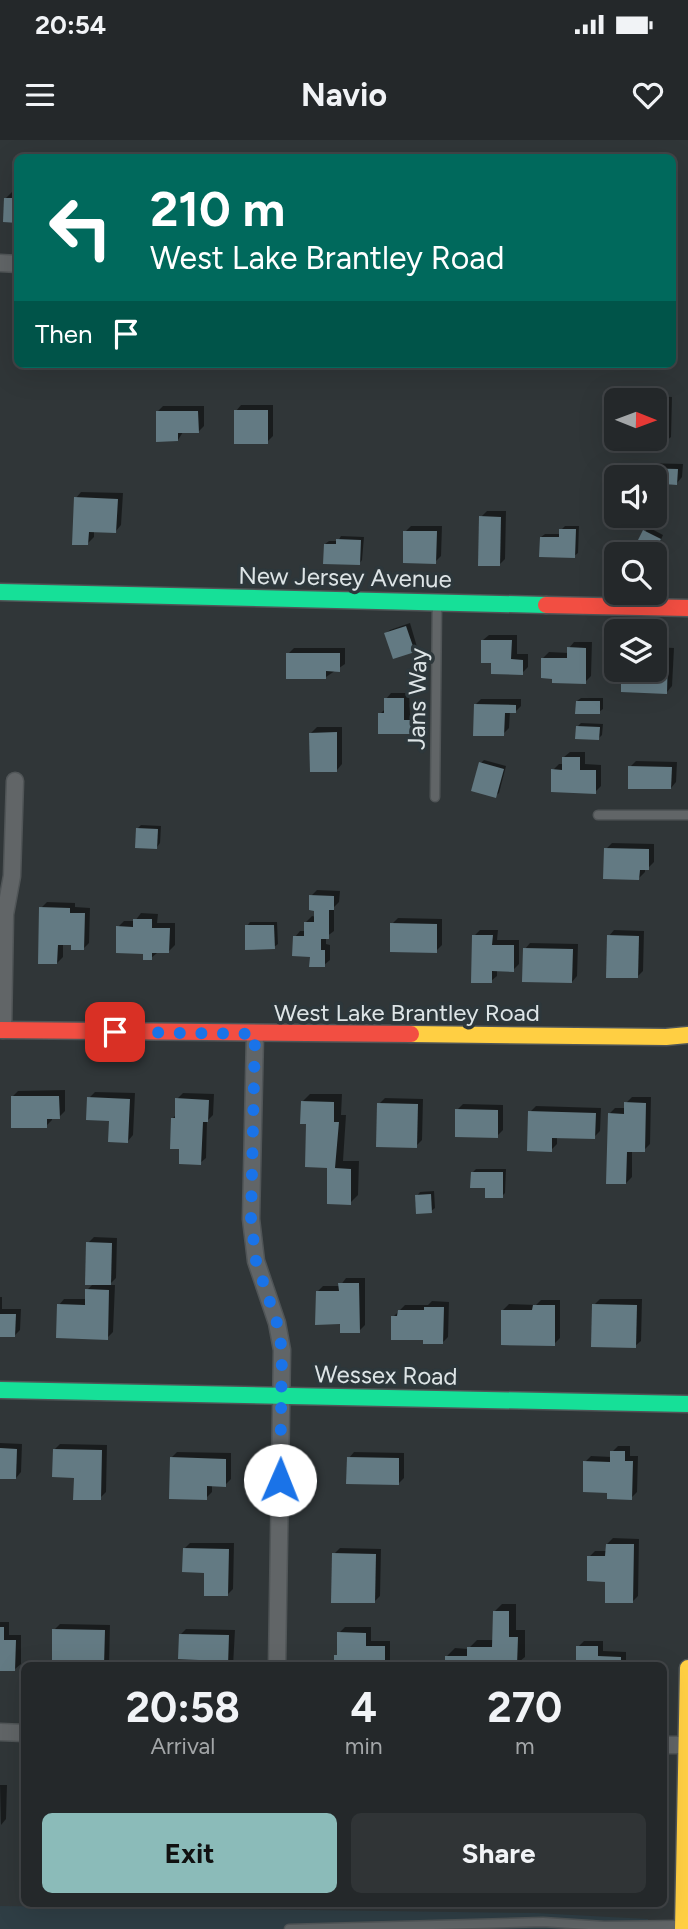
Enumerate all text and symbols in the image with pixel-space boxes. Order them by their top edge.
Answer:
text: 20:54 [35,9,106,41]
icon: menu [21,76,59,114]
text: Navio [301,76,387,114]
icon: heart [629,76,667,114]
text: 210 m [150,179,285,238]
icon: left [35,182,126,273]
text: West Lake Brantley Road [150,239,504,277]
icon: arrive [107,315,145,353]
text: Then [35,318,93,350]
north arrow [604,388,667,452]
map controls [604,388,667,682]
button: sound [604,465,667,528]
button: search [604,542,667,605]
street label: New Jersey Avenue [238,561,452,593]
button: layers [604,619,667,682]
street label: Jans Way [402,647,432,750]
street label: West Lake Brantley Road [274,998,540,1027]
pin [85,1002,145,1062]
icon: arrive [96,1013,134,1051]
street label: Wessex Road [314,1359,458,1391]
position arrow [243,1443,317,1517]
text: 20:58 [126,1682,240,1733]
text: 4 [350,1682,377,1733]
text: 270 [487,1682,562,1733]
text: Arrival [150,1732,215,1760]
text: min [345,1732,383,1760]
text: m [515,1732,535,1760]
button: Exit [42,1813,337,1893]
button: Share [351,1813,646,1893]

